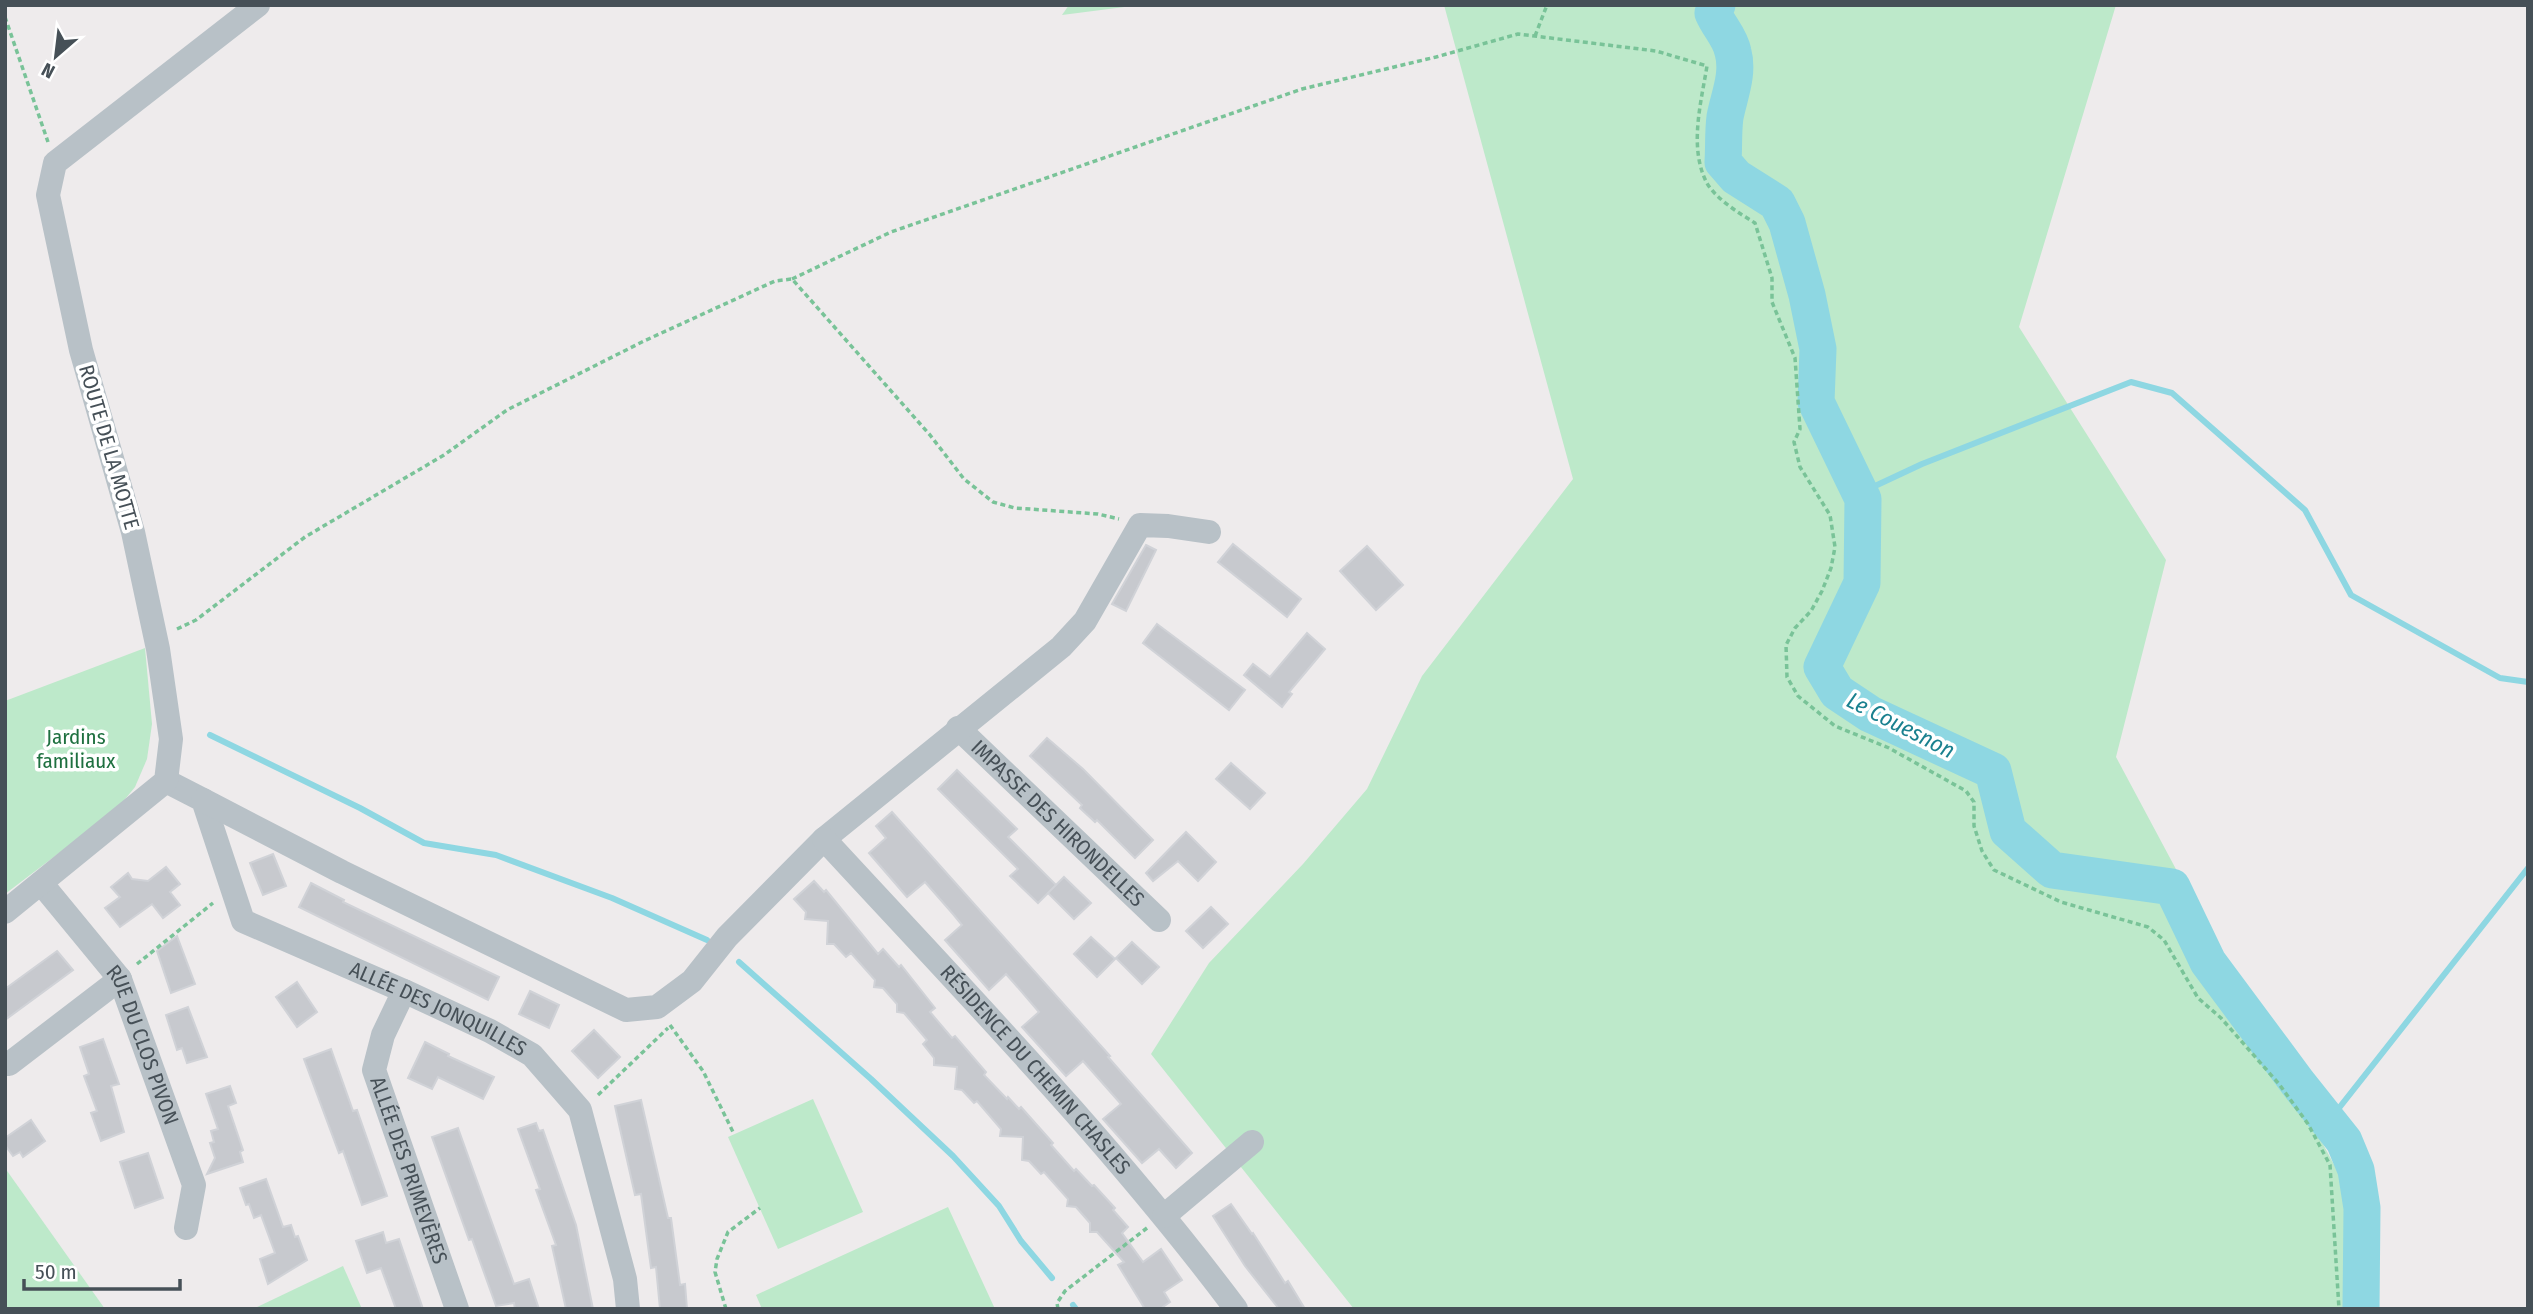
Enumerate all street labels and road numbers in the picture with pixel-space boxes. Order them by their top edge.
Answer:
street label: ROUTE DE LA MOTTE [73,362,145,532]
street label: IMPASSE DES HIRONDELLES [966,734,1150,912]
street label: ALLÉE DES JONQUILLES [346,956,531,1062]
street label: RUE DU CLOS PIVON [101,959,184,1128]
street label: RÉSIDENCE DU CHEMIN CHASLES [935,960,1136,1180]
street label: ALLÉE DES PRIMEVÈRES [364,1073,453,1267]

